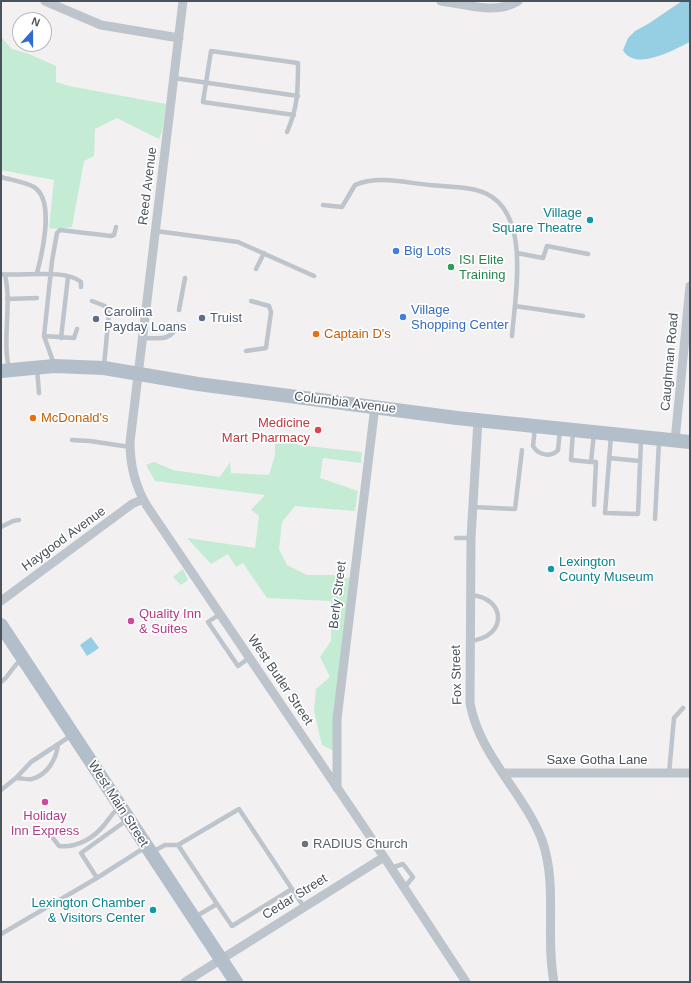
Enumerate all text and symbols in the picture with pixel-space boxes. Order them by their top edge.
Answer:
north arrow [12,12,52,52]
text: N [30,15,42,29]
street label: Reed Avenue [135,146,161,226]
place label: Village Square Theatre [492,205,582,236]
marker: Village Square Theatre [585,215,595,225]
place label: Big Lots [404,243,451,259]
marker: Big Lots [391,246,401,256]
place label: ISI Elite Training [459,252,505,283]
marker: ISI Elite Training [446,262,456,272]
place label: Village Shopping Center [411,302,509,333]
place label: Carolina Payday Loans [104,304,186,335]
place label: Truist [210,310,242,326]
marker: Village Shopping Center [398,312,408,322]
street label: Caughman Road [658,312,682,412]
marker: Truist [197,313,207,323]
marker: Carolina Payday Loans [91,314,101,324]
place label: Captain D's [324,326,391,342]
marker: Captain D's [311,329,321,339]
street label: Columbia Avenue [293,389,397,417]
place label: McDonald's [41,410,109,426]
marker: McDonald's [28,413,38,423]
place label: Medicine Mart Pharmacy [222,415,310,446]
marker: Medicine Mart Pharmacy [313,425,323,435]
street label: Haygood Avenue [19,503,109,575]
place label: Lexington County Museum [559,554,654,585]
street label: Berly Street [326,560,350,630]
marker: Lexington County Museum [546,564,556,574]
place label: Quality Inn & Suites [139,606,201,637]
marker: Quality Inn & Suites [126,616,136,626]
street label: West Butler Street [244,632,316,728]
street label: Fox Street [448,645,466,705]
street label: Saxe Gotha Lane [546,752,648,768]
street label: West Main Street [84,758,152,850]
marker: Holiday Inn Express [40,797,50,807]
place label: Holiday Inn Express [11,808,79,839]
place label: RADIUS Church [313,836,408,852]
marker: RADIUS Church [300,839,310,849]
street label: Cedar Street [260,871,330,923]
place label: Lexington Chamber & Visitors Center [32,895,145,926]
marker: Lexington Chamber & Visitors Center [148,905,158,915]

